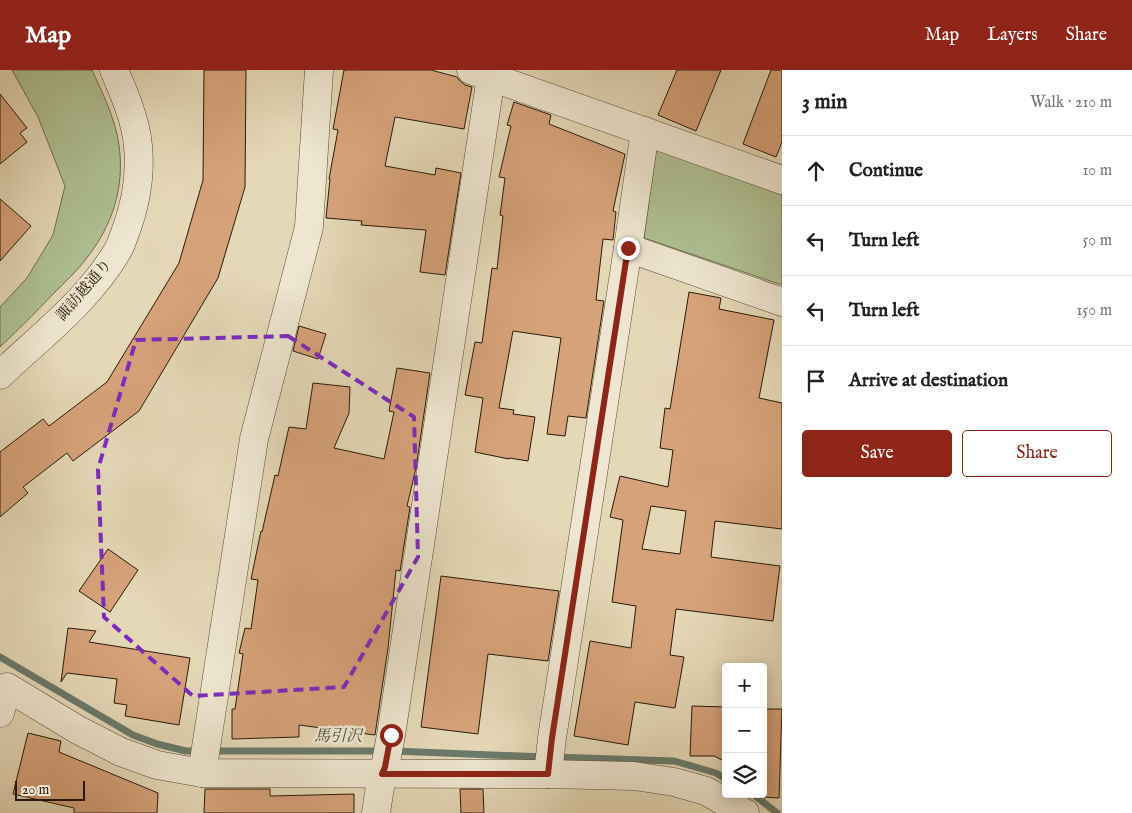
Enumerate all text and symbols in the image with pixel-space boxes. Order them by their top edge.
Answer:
text: Map [25,20,71,51]
text: Map [925,24,959,47]
text: Layers [987,24,1038,47]
text: Share [1066,24,1107,47]
text: 3 min [802,89,847,116]
text: Walk · 210 m [1030,93,1112,113]
icon: ahead [802,157,830,185]
text: Continue [849,159,923,183]
text: 10 m [1082,161,1112,181]
icon: left [802,227,830,255]
text: Turn left [849,229,920,253]
text: 50 m [1083,231,1112,251]
route end [617,237,640,260]
street label: 諏訪越通り [52,255,116,325]
icon: left [802,297,830,325]
text: Turn left [849,299,920,323]
text: 150 m [1077,301,1112,321]
icon: arrive [802,367,830,395]
text: Arrive at destination [849,369,1008,393]
button: Save [802,430,952,477]
button: Share [962,430,1112,477]
map controls [722,663,767,798]
button: + [722,663,767,708]
button: − [722,708,767,753]
route start [380,724,403,747]
water label: 馬引沢 [314,727,364,747]
button: layers [722,753,767,798]
scale bar [15,778,85,801]
text: 20 m [22,781,49,799]

